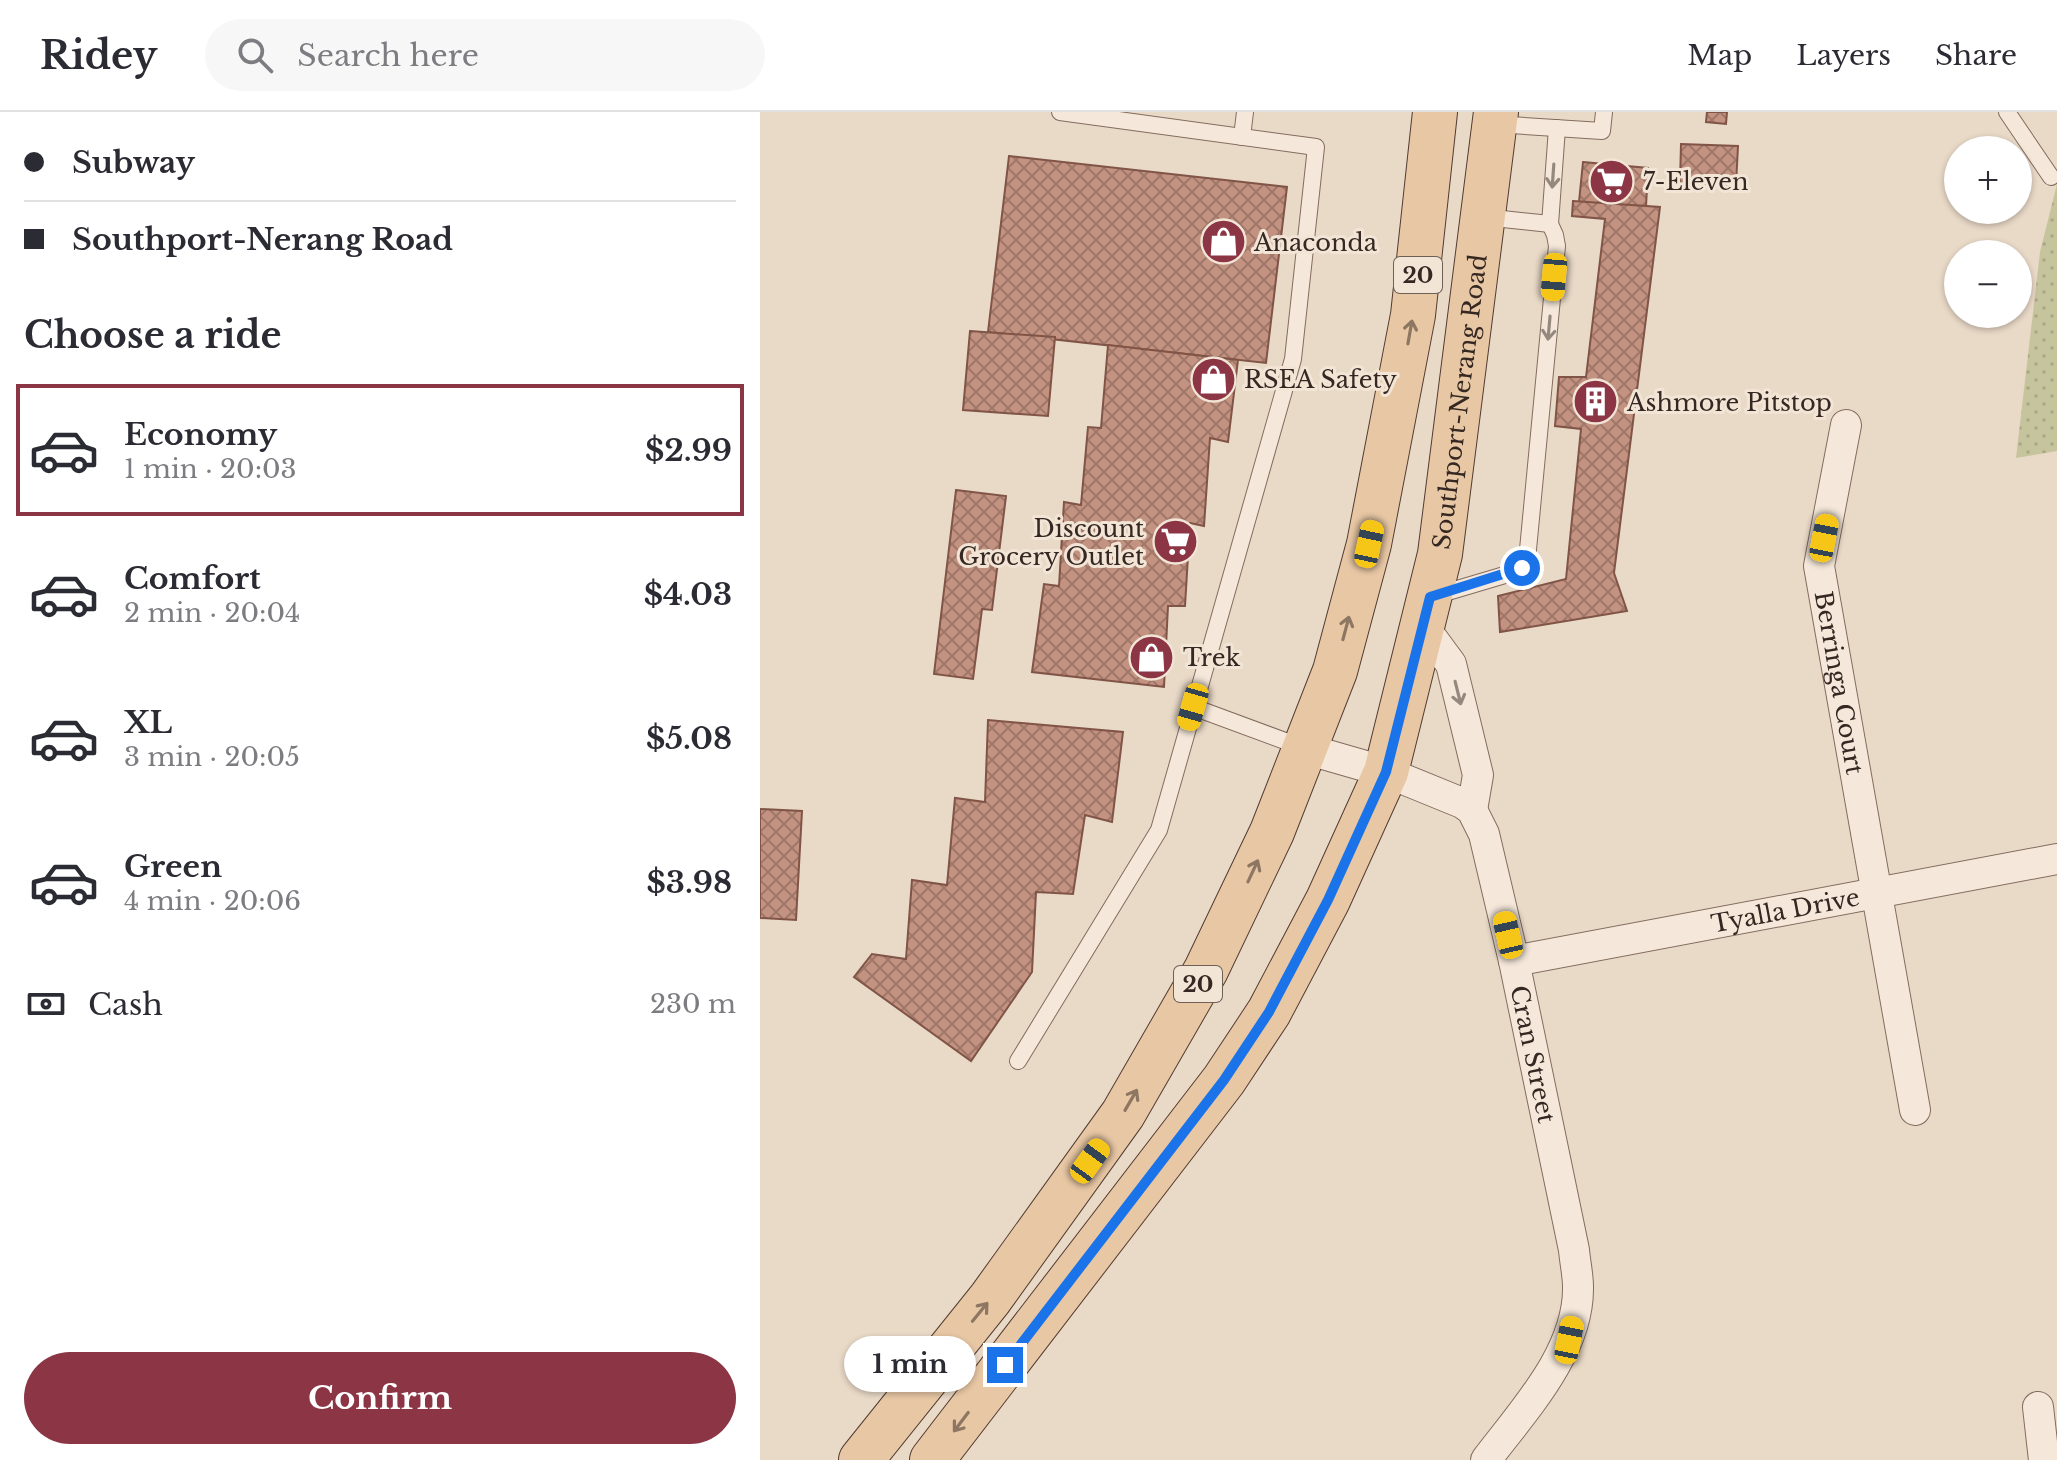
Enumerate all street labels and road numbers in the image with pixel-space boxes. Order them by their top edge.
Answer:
street label: Southport-Nerang Road [1426,252,1492,551]
road number: 20 [1394,257,1442,293]
street label: Berringa Court [1809,589,1870,777]
street label: Tyalla Drive [1709,882,1862,938]
road number: 20 [1174,966,1222,1002]
street label: Cran Street [1505,983,1562,1125]

